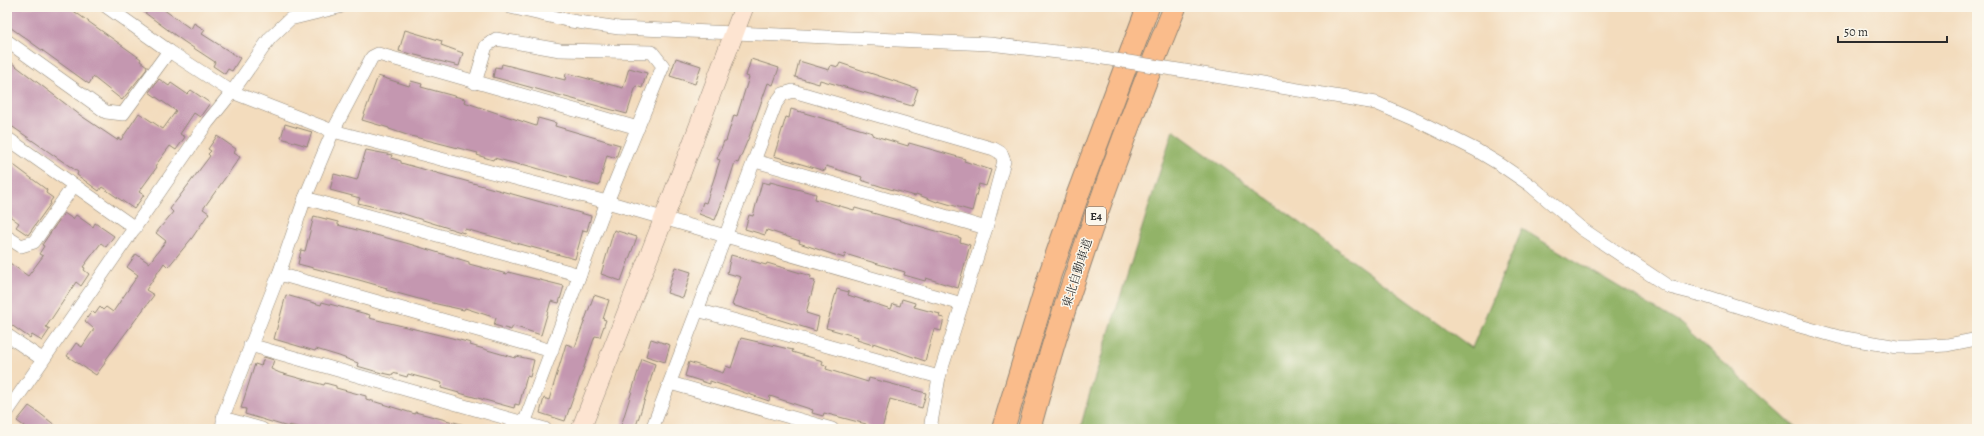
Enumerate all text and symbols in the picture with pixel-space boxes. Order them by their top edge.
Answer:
scale bar [1838,18,1947,44]
text: 50 m [1844,24,1868,40]
road number: E4 [1086,207,1106,225]
street label: 東北自動車道 [1058,236,1096,310]

